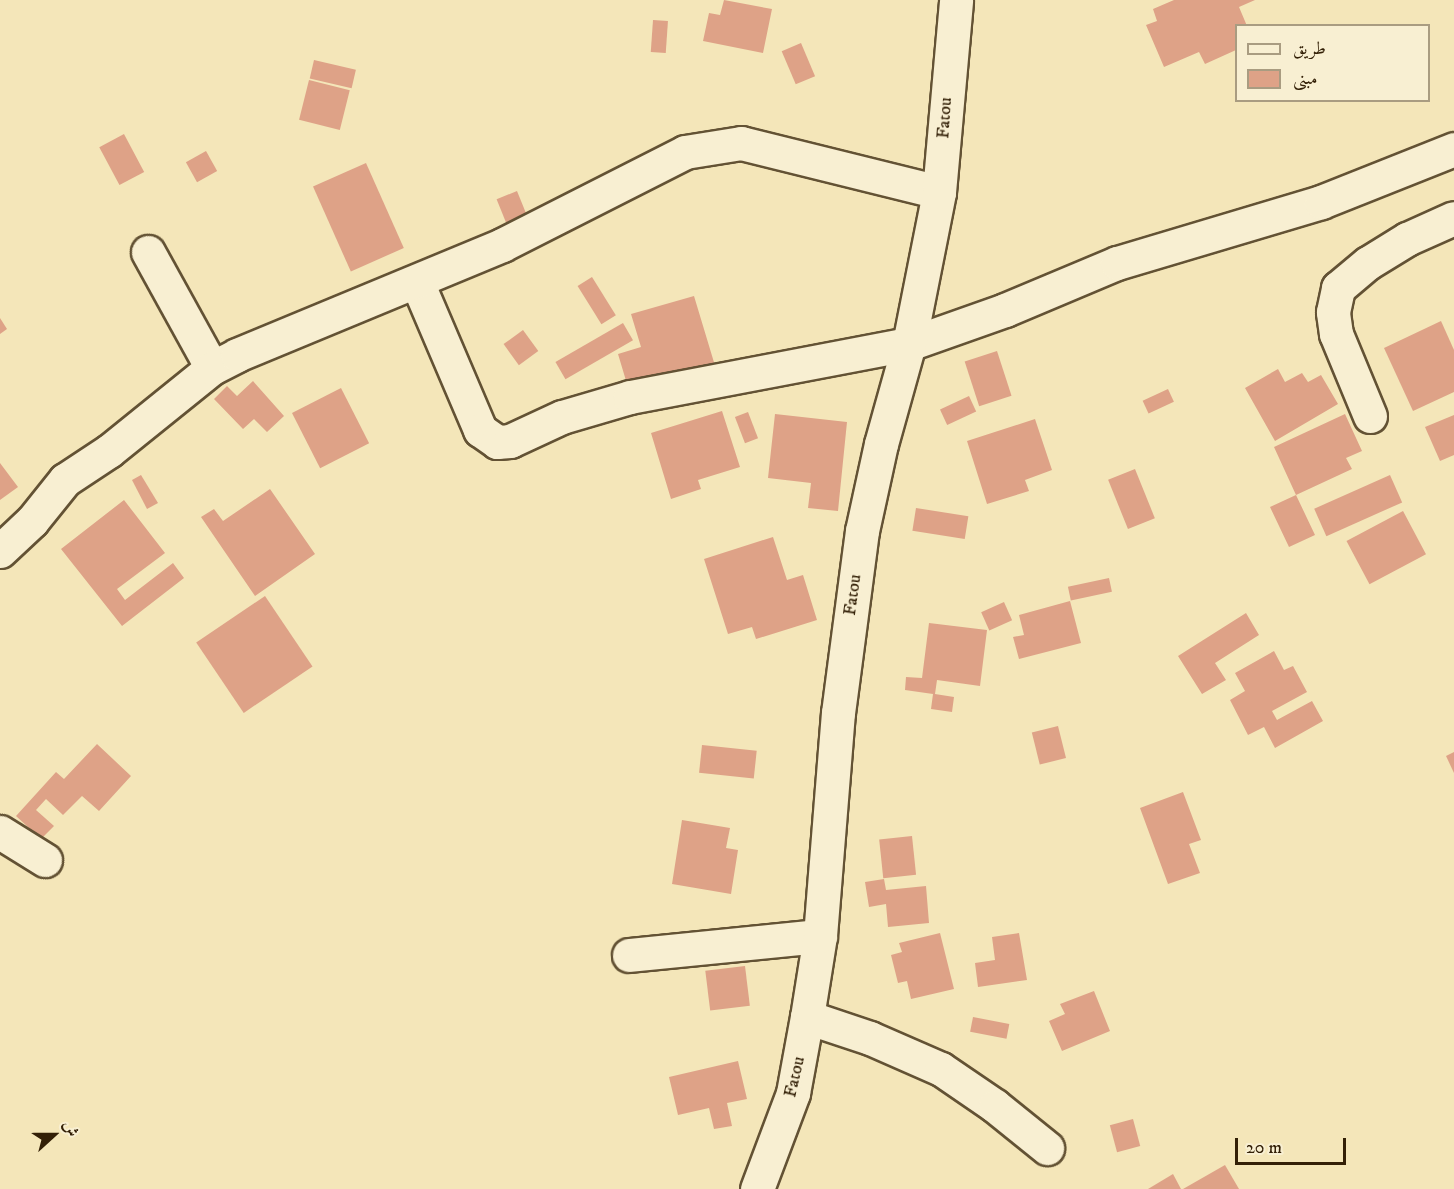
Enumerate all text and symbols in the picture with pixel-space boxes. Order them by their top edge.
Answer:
legend [1235,24,1430,102]
text: طريق [1293,38,1326,60]
text: مبنى [1293,68,1318,90]
street label: Fatou [933,97,957,139]
street label: Fatou [839,573,867,617]
street label: Fatou [780,1054,810,1100]
north arrow [24,1105,84,1165]
text: ش [59,1118,83,1140]
scale bar [1238,1126,1349,1164]
text: 20 m [1246,1137,1282,1159]

